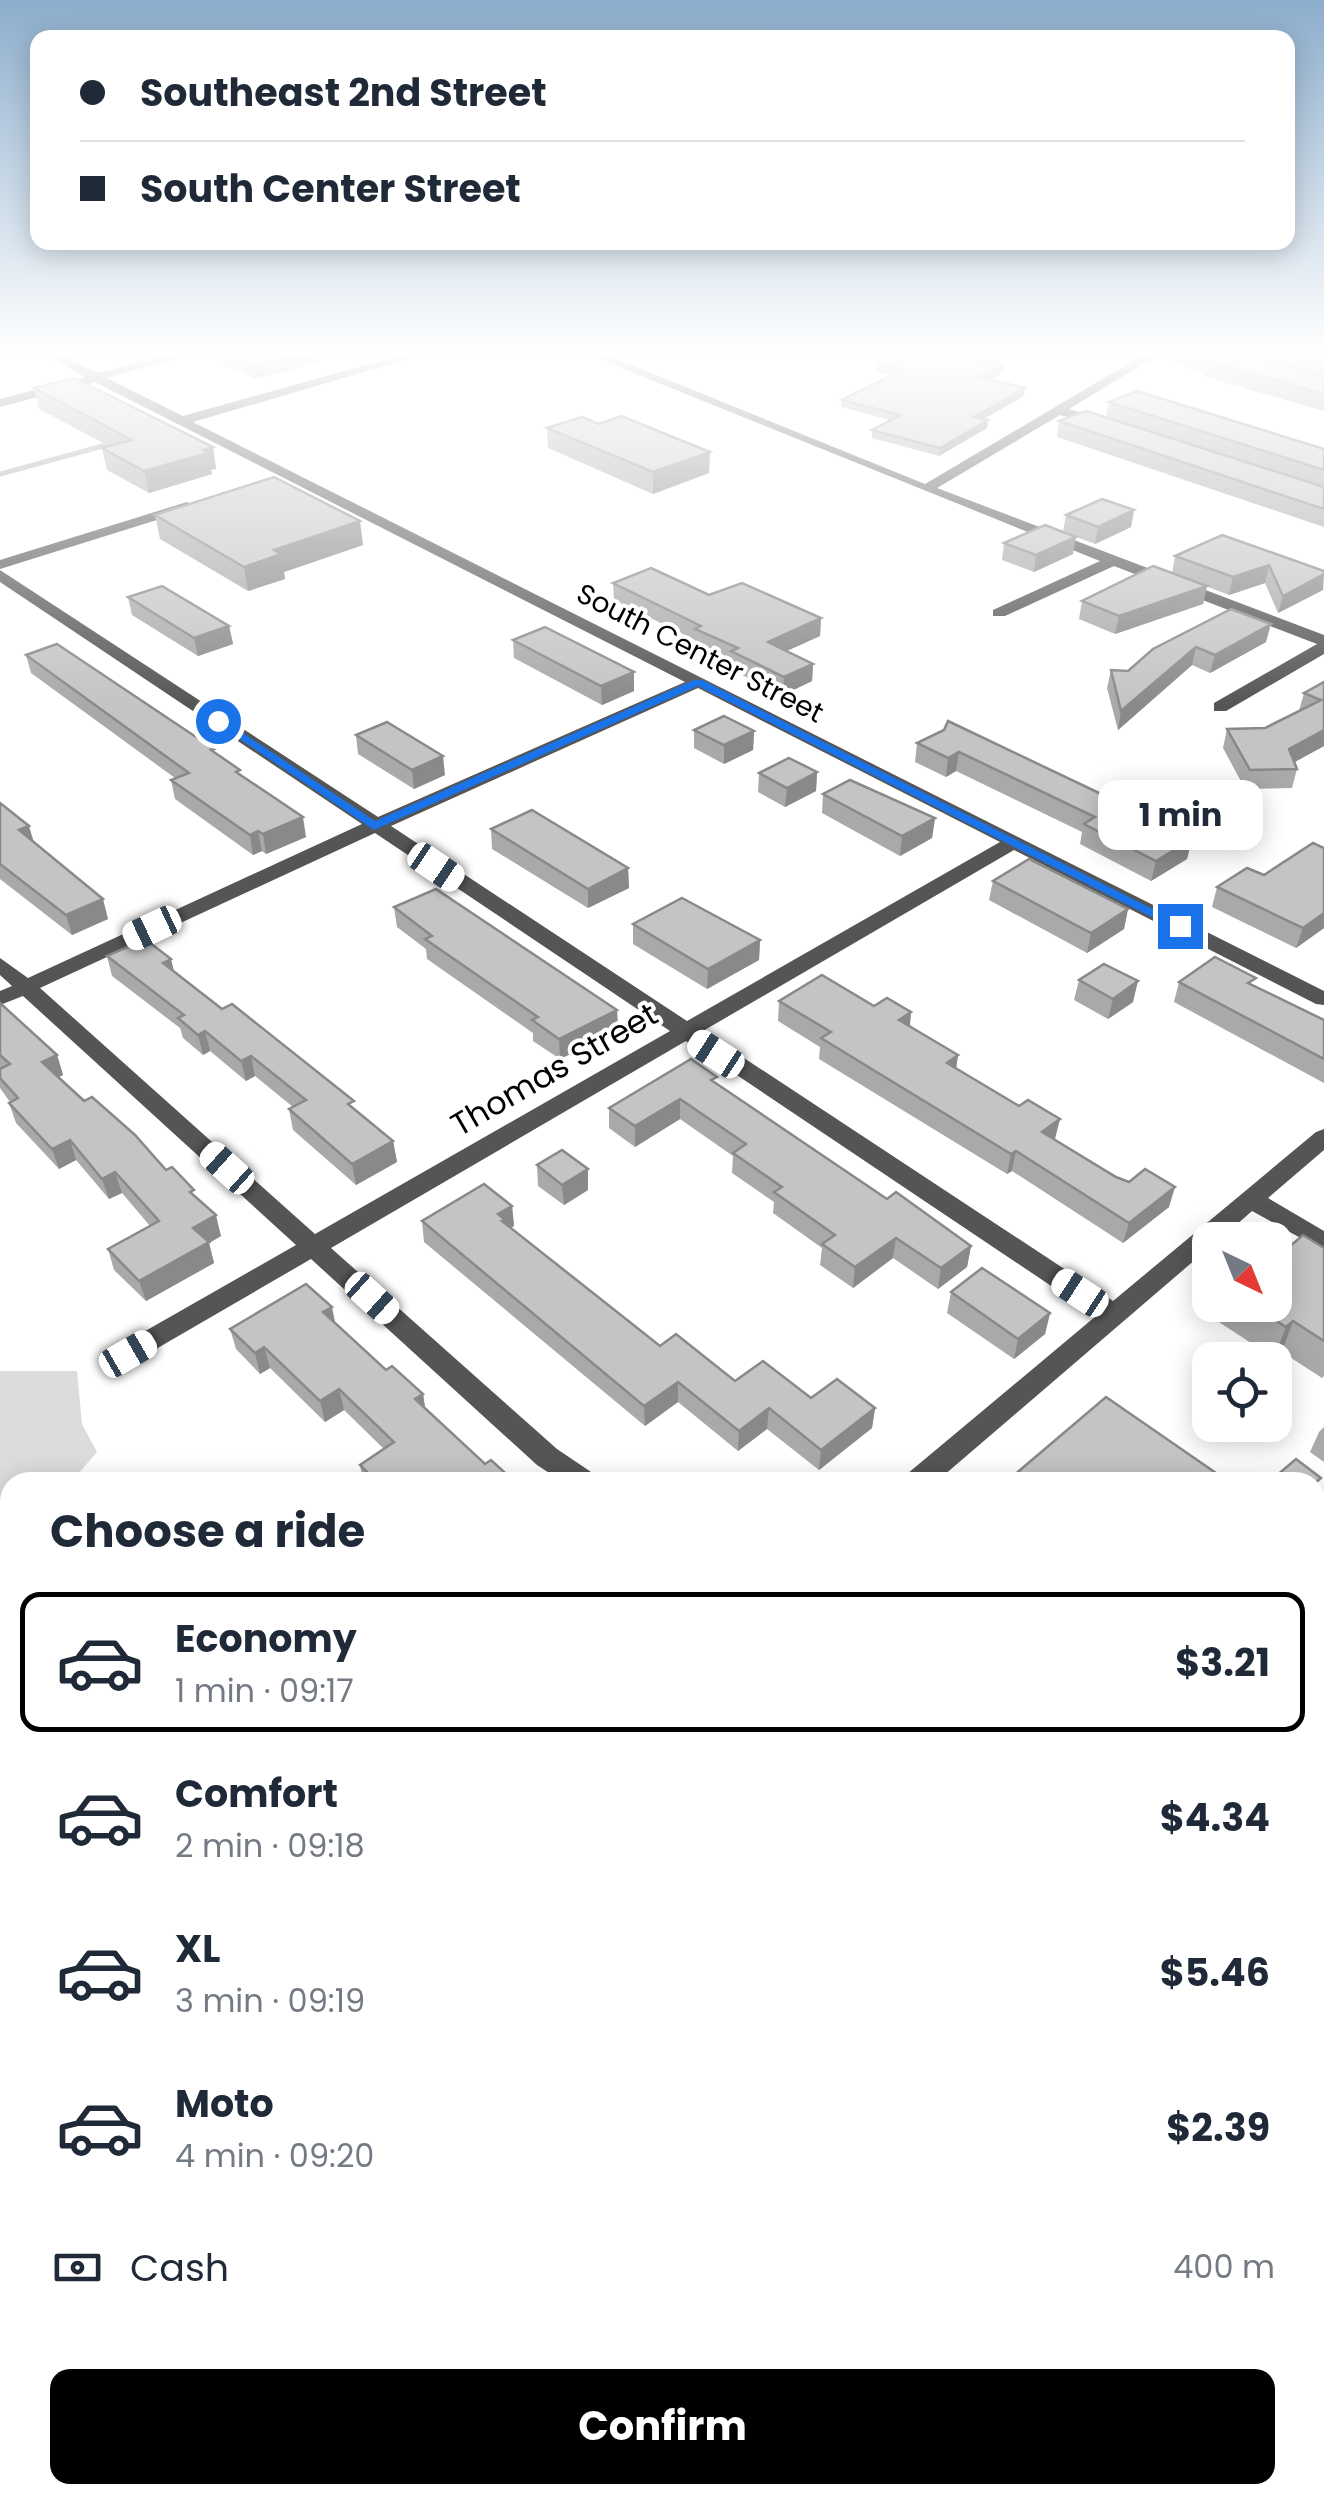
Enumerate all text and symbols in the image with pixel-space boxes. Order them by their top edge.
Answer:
text: Southeast 2nd Street [140,66,547,119]
text: South Center Street [140,162,521,215]
street label: South Center Street [570,574,830,732]
route start [196,699,241,744]
callout: 1 min [1098,781,1262,851]
text: 1 min [1139,792,1222,837]
car [403,838,469,896]
car [118,902,186,954]
route end [1158,904,1203,949]
street label: Thomas Street [442,992,666,1146]
car [683,1025,749,1083]
car [195,1137,259,1199]
north arrow [1192,1222,1292,1322]
map controls [1192,1222,1292,1442]
car [1047,1264,1113,1322]
car [340,1267,404,1329]
car [95,1326,161,1382]
button: locate [1192,1342,1292,1442]
text: Choose a ride [50,1500,365,1563]
text: Economy [175,1612,357,1665]
icon: car [55,1617,145,1707]
text: $3.21 [1175,1636,1270,1689]
text: 1 min · 09:17 [175,1668,354,1713]
text: Comfort [175,1767,338,1820]
icon: car [55,1772,145,1862]
text: $4.34 [1160,1791,1270,1844]
text: 2 min · 09:18 [175,1823,365,1868]
text: XL [175,1922,220,1975]
icon: car [55,1927,145,2017]
text: $5.46 [1160,1946,1270,1999]
text: 3 min · 09:19 [175,1978,365,2023]
text: Moto [175,2077,274,2130]
icon: car [55,2082,145,2172]
text: $2.39 [1166,2101,1270,2154]
text: 4 min · 09:20 [175,2133,374,2178]
icon: cash [50,2240,105,2295]
text: Cash [130,2241,229,2294]
text: 400 m [1173,2244,1275,2289]
button: Confirm [50,2369,1275,2484]

